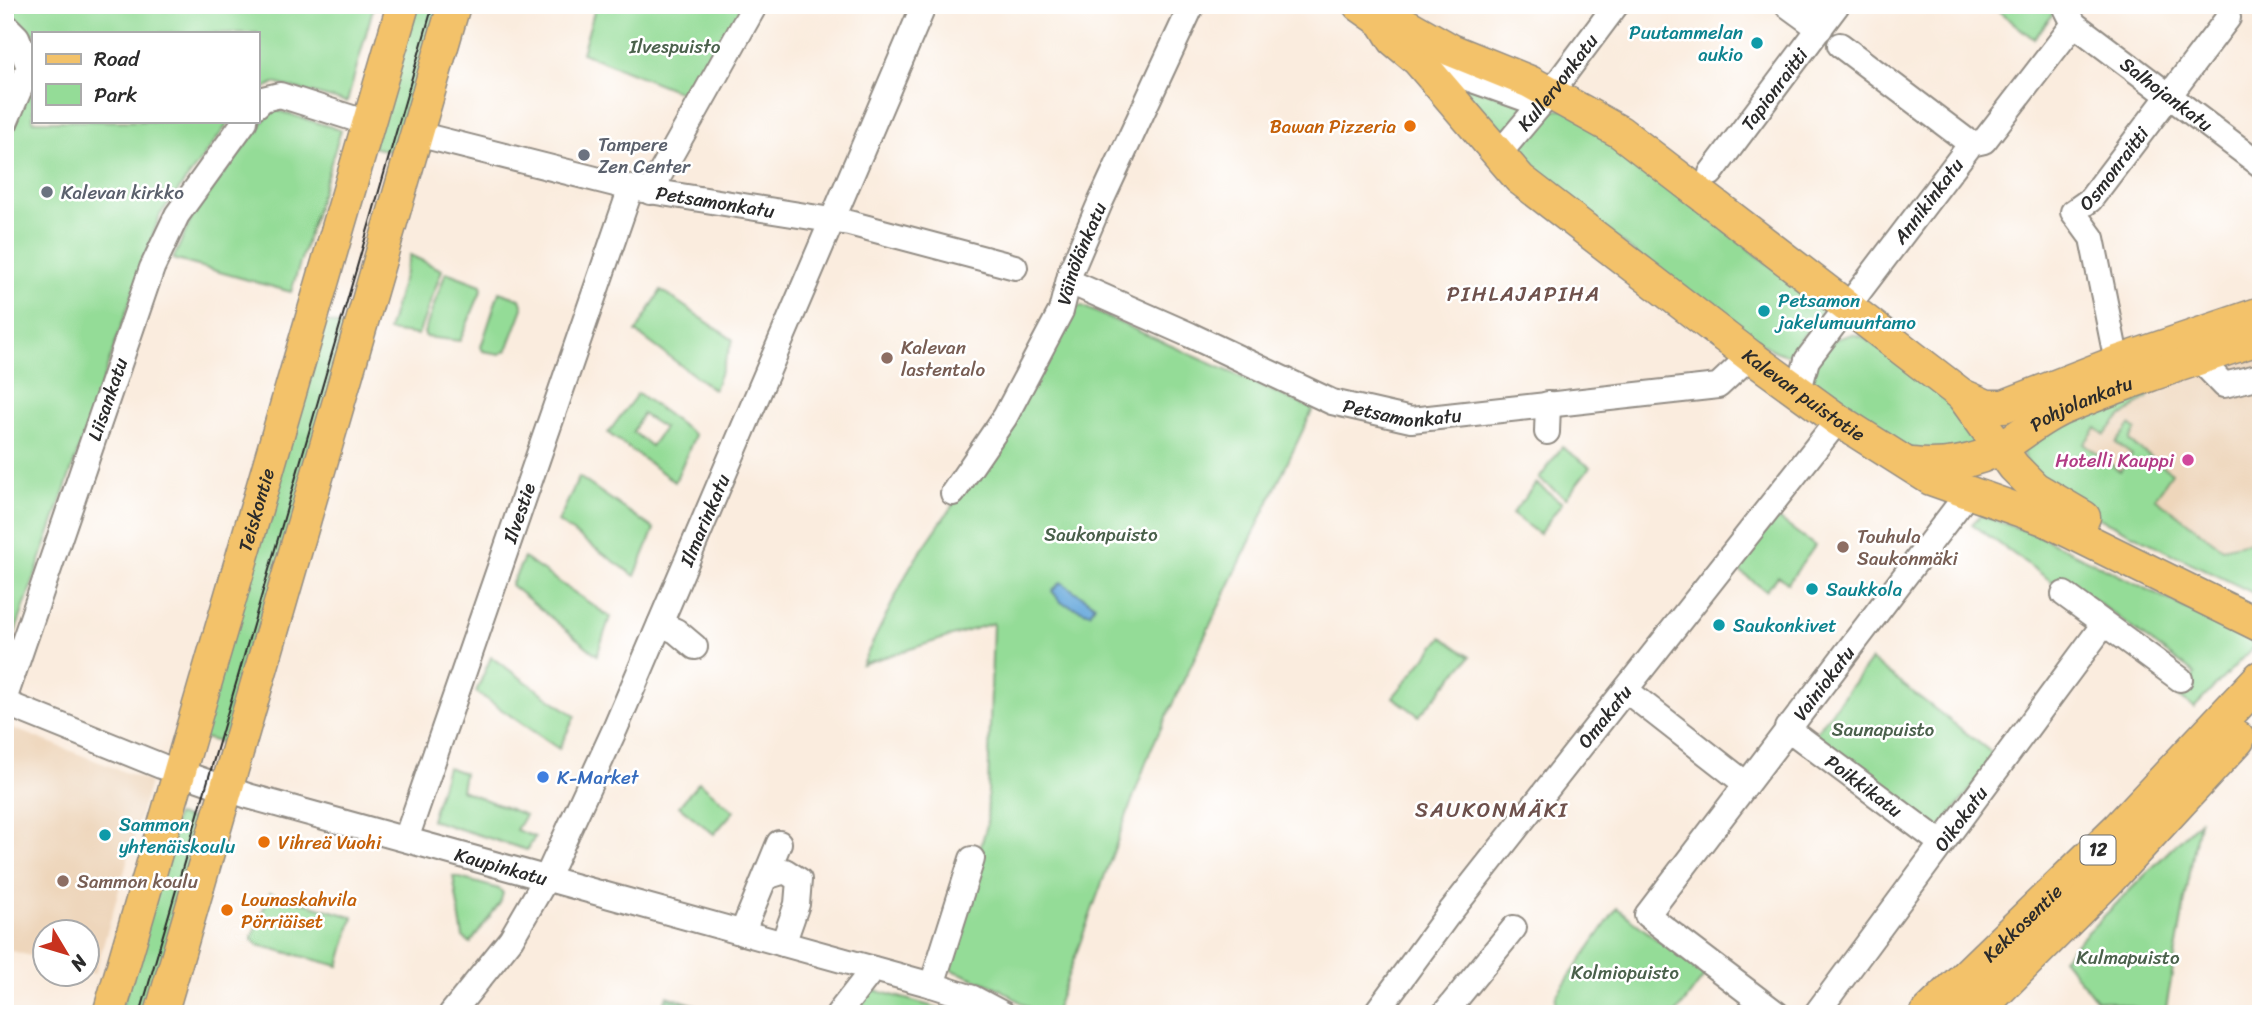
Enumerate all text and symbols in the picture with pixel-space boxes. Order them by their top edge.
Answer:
place label: Puutammelan aukio [1629,16,1743,71]
street label: Kullervonkatu [1509,26,1607,139]
park label: Ilvespuisto [629,30,721,63]
legend [32,32,259,122]
marker: Puutammelan aukio [1749,35,1765,51]
text: Road [94,40,141,78]
street label: Tapionraitti [1732,40,1817,138]
street label: Salhojankatu [2113,48,2220,140]
text: Park [94,76,137,114]
place label: Bawan Pizzeria [1270,110,1396,143]
marker: Bawan Pizzeria [1402,118,1418,134]
street label: Osmonraitti [2073,119,2158,220]
place label: Tampere Zen Center [598,128,691,183]
marker: Tampere Zen Center [576,147,592,163]
street label: Annikinkatu [1884,151,1972,252]
place label: Kalevan kirkko [61,176,184,209]
street label: Petsamonkatu [653,176,777,228]
marker: Kalevan kirkko [39,184,55,200]
street label: Väinölänkatu [1047,197,1116,308]
district label: PIHLAJAPIHA [1447,275,1601,313]
place label: Petsamon jakelumuuntamo [1774,284,1916,339]
marker: Petsamon jakelumuuntamo [1756,303,1772,319]
place label: Kalevan lastentalo [901,331,986,386]
street label: Kalevan puistotie [1735,340,1872,450]
marker: Kalevan lastentalo [879,350,895,366]
street label: Liisankatu [78,353,137,445]
street label: Pohjolankatu [2023,367,2137,441]
street label: Petsamonkatu [1340,389,1463,437]
place label: Hotelli Kauppi [2055,444,2175,477]
marker: Hotelli Kauppi [2180,452,2196,468]
street label: Teiskontie [229,464,284,556]
street label: Ilmarinkatu [670,469,739,572]
street label: Ilvestie [493,478,545,549]
park label: Saukonpuisto [1044,518,1158,551]
place label: Touhula Saukonmäki [1857,520,1959,575]
marker: Touhula Saukonmäki [1835,539,1851,555]
place label: Saukkola [1826,573,1903,606]
marker: Saukkola [1804,581,1820,597]
place label: Saukonkivet [1733,609,1837,642]
marker: Saukonkivet [1711,617,1727,633]
street label: Vainiokatu [1784,638,1864,728]
street label: Omakatu [1569,677,1641,756]
park label: Saunapuisto [1832,713,1934,746]
street label: Poikkikatu [1818,746,1910,826]
place label: K-Market [557,761,640,794]
marker: K-Market [535,769,551,785]
street label: Oikokatu [1925,779,1996,859]
district label: SAUKONMÄKI [1415,791,1569,829]
place label: Sammon yhtenäiskoulu [119,808,235,863]
place label: Vihreä Vuohi [278,826,382,859]
marker: Sammon yhtenäiskoulu [97,827,113,843]
marker: Vihreä Vuohi [256,834,272,850]
road number: 12 [2080,836,2116,864]
street label: Kaupinkatu [451,838,551,895]
place label: Sammon koulu [77,865,198,898]
marker: Sammon koulu [55,873,71,889]
street label: Kekkosentie [1974,876,2071,970]
place label: Lounaskahvila Pörriäiset [241,883,357,938]
marker: Lounaskahvila Pörriäiset [219,902,235,918]
north arrow [32,918,102,988]
park label: Kulmapuisto [2076,941,2180,974]
text: N [61,947,97,979]
park label: Kolmiopuisto [1571,956,1679,989]

